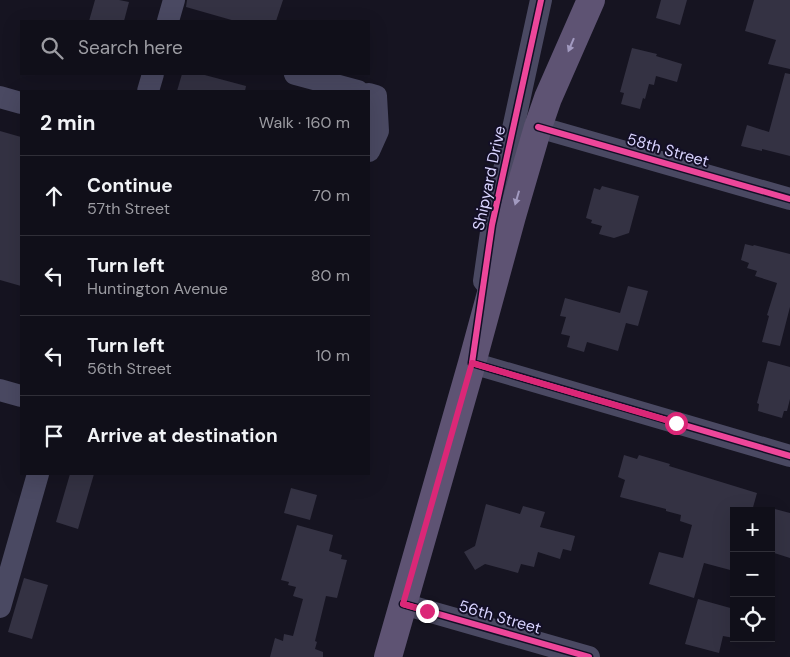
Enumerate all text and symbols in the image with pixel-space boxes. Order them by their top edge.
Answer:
search box [20,20,370,75]
icon: search [38,34,66,62]
text: Search here [78,35,183,60]
one-way arrow [567,38,575,52]
text: 2 min [40,109,96,137]
text: Walk · 160 m [259,112,350,133]
street label: Shipyard Drive [468,124,510,232]
street label: 58th Street [624,128,712,172]
text: Continue [87,173,173,198]
icon: ahead [40,182,68,210]
text: 70 m [312,185,350,206]
one-way arrow [513,190,521,205]
text: 57th Street [87,198,170,219]
text: Turn left [87,253,165,278]
icon: left [40,262,68,290]
text: 80 m [311,265,350,286]
text: Huntington Avenue [87,278,228,299]
text: Turn left [87,333,165,358]
icon: left [40,342,68,370]
text: 10 m [316,345,350,366]
text: 56th Street [87,358,172,379]
route start [665,412,688,435]
icon: arrive [40,422,68,450]
text: Arrive at destination [87,423,278,448]
map controls [730,507,775,642]
button: + [730,507,775,552]
button: − [730,552,775,597]
street label: 56th Street [456,595,544,639]
button: locate [730,597,775,642]
route end [416,600,439,623]

